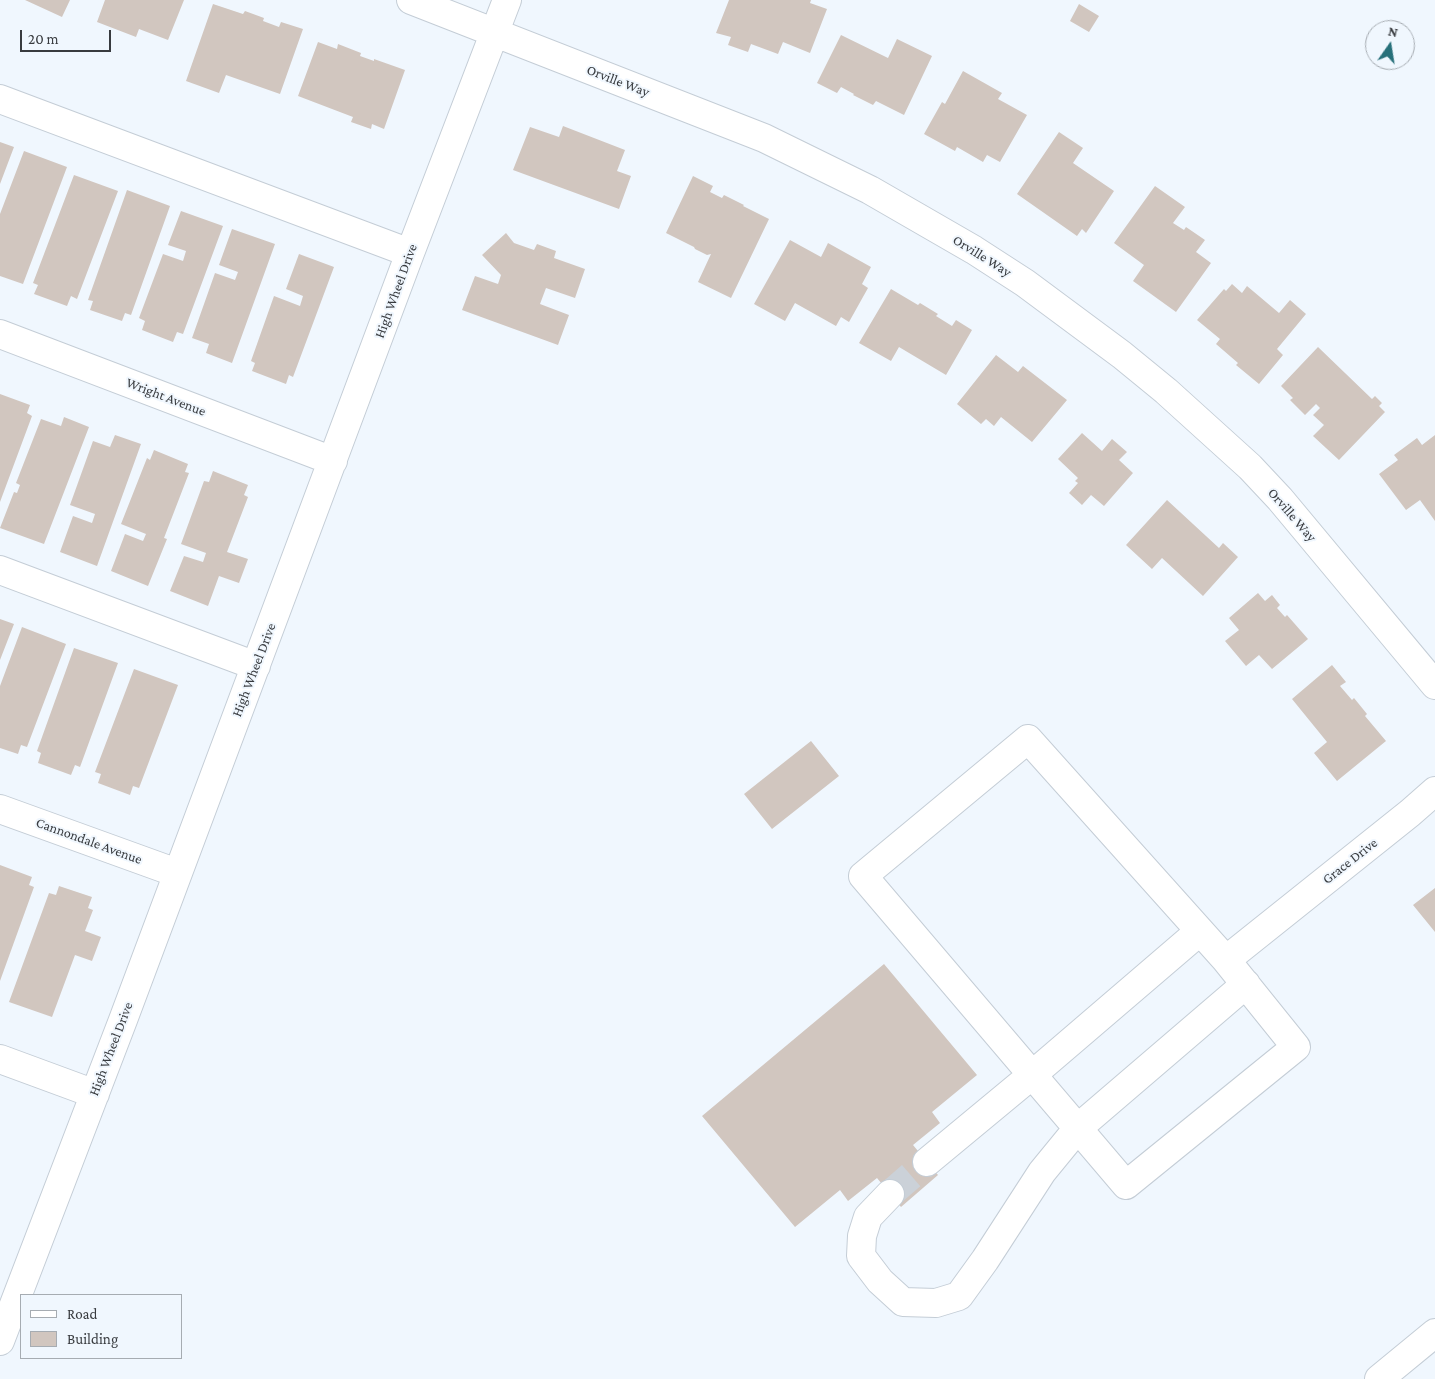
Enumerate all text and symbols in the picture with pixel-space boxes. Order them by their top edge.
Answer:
scale bar [22,20,114,52]
north arrow [1365,20,1415,70]
text: N [1387,22,1400,40]
text: 20 m [28,31,59,47]
street label: Orville Way [584,61,652,101]
street label: Orville Way [950,231,1014,281]
street label: High Wheel Drive [371,242,421,340]
street label: Wright Avenue [124,374,208,420]
street label: Orville Way [1264,485,1320,545]
street label: High Wheel Drive [228,621,280,719]
street label: Cannondale Avenue [34,814,144,868]
street label: Grace Drive [1319,834,1381,888]
street label: High Wheel Drive [85,1000,137,1098]
legend [20,1294,182,1359]
text: Road [67,1306,97,1322]
text: Building [67,1331,118,1347]

